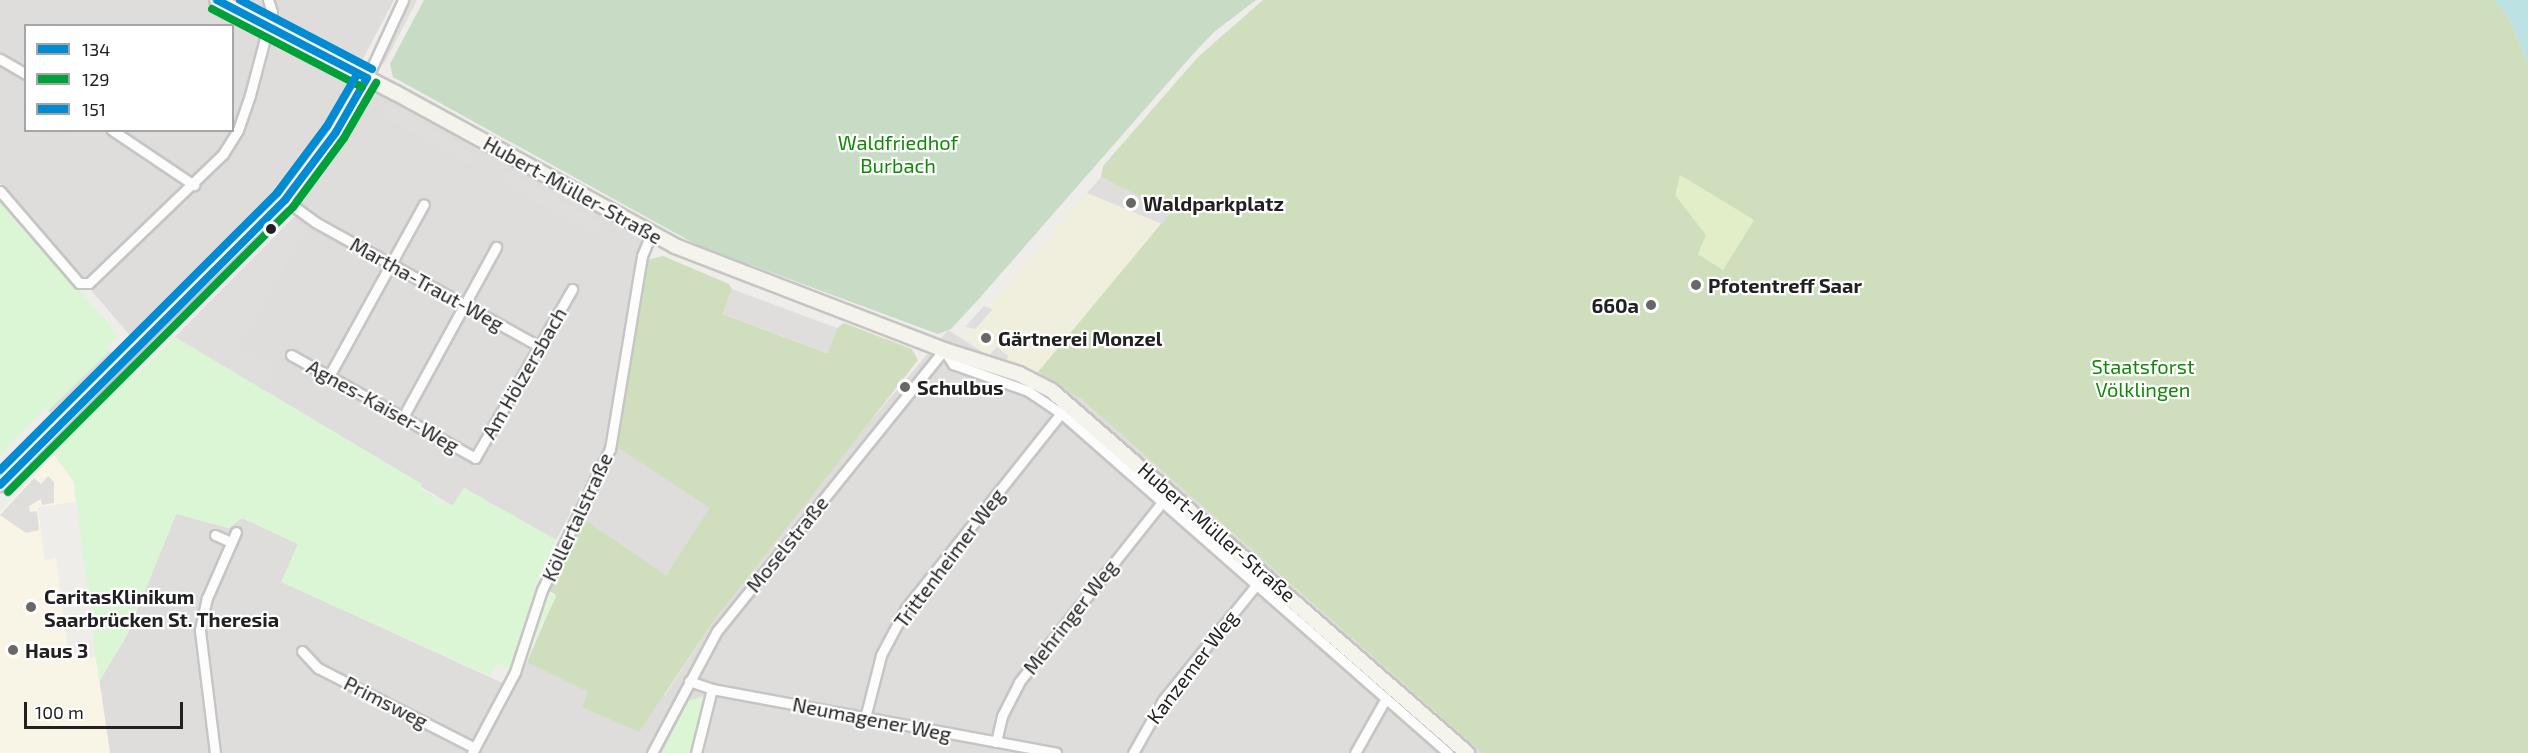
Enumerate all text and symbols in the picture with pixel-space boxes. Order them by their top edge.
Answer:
legend [24,24,234,132]
text: 134 [82,38,110,60]
text: 129 [82,68,110,90]
text: 151 [82,98,106,120]
street label: Hubert-Müller-Straße [479,131,667,249]
park label: Waldfriedhof Burbach [838,131,958,178]
place label: Waldparkplatz [1143,191,1284,215]
marker: Waldparkplatz [1124,196,1138,210]
unlabelled marker [265,223,277,235]
street label: Martha-Traut-Weg [346,232,508,336]
place label: Pfotentreff Saar [1708,273,1862,297]
marker: Pfotentreff Saar [1689,278,1703,292]
place label: 660a [1591,293,1639,317]
marker: 660a [1644,298,1658,312]
street label: Am Hölzersbach [477,303,571,443]
place label: Gärtnerei Monzel [998,326,1162,350]
marker: Gärtnerei Monzel [979,331,993,345]
street label: Agnes-Kaiser-Weg [303,354,463,458]
park label: Staatsforst Völklingen [2091,354,2195,401]
place label: Schulbus [917,375,1004,399]
marker: Schulbus [898,380,912,394]
street label: Köllertalstraße [537,449,617,585]
street label: Hubert-Müller-Straße [1133,457,1301,607]
street label: Trittenheimer Weg [889,483,1009,633]
street label: Moselstraße [741,491,833,597]
street label: Mehringer Weg [1018,555,1122,679]
place label: CaritasKlinikum Saarbrücken St. Theresia [44,584,280,631]
marker: CaritasKlinikum Saarbrücken St. Theresia [22,598,40,616]
street label: Kanzemer Weg [1141,605,1243,729]
place label: Haus 3 [25,638,88,662]
marker: Haus 3 [6,643,20,657]
street label: Primsweg [340,671,432,733]
scale bar [27,690,186,728]
street label: Neumagener Weg [790,692,954,746]
text: 100 m [35,701,84,723]

